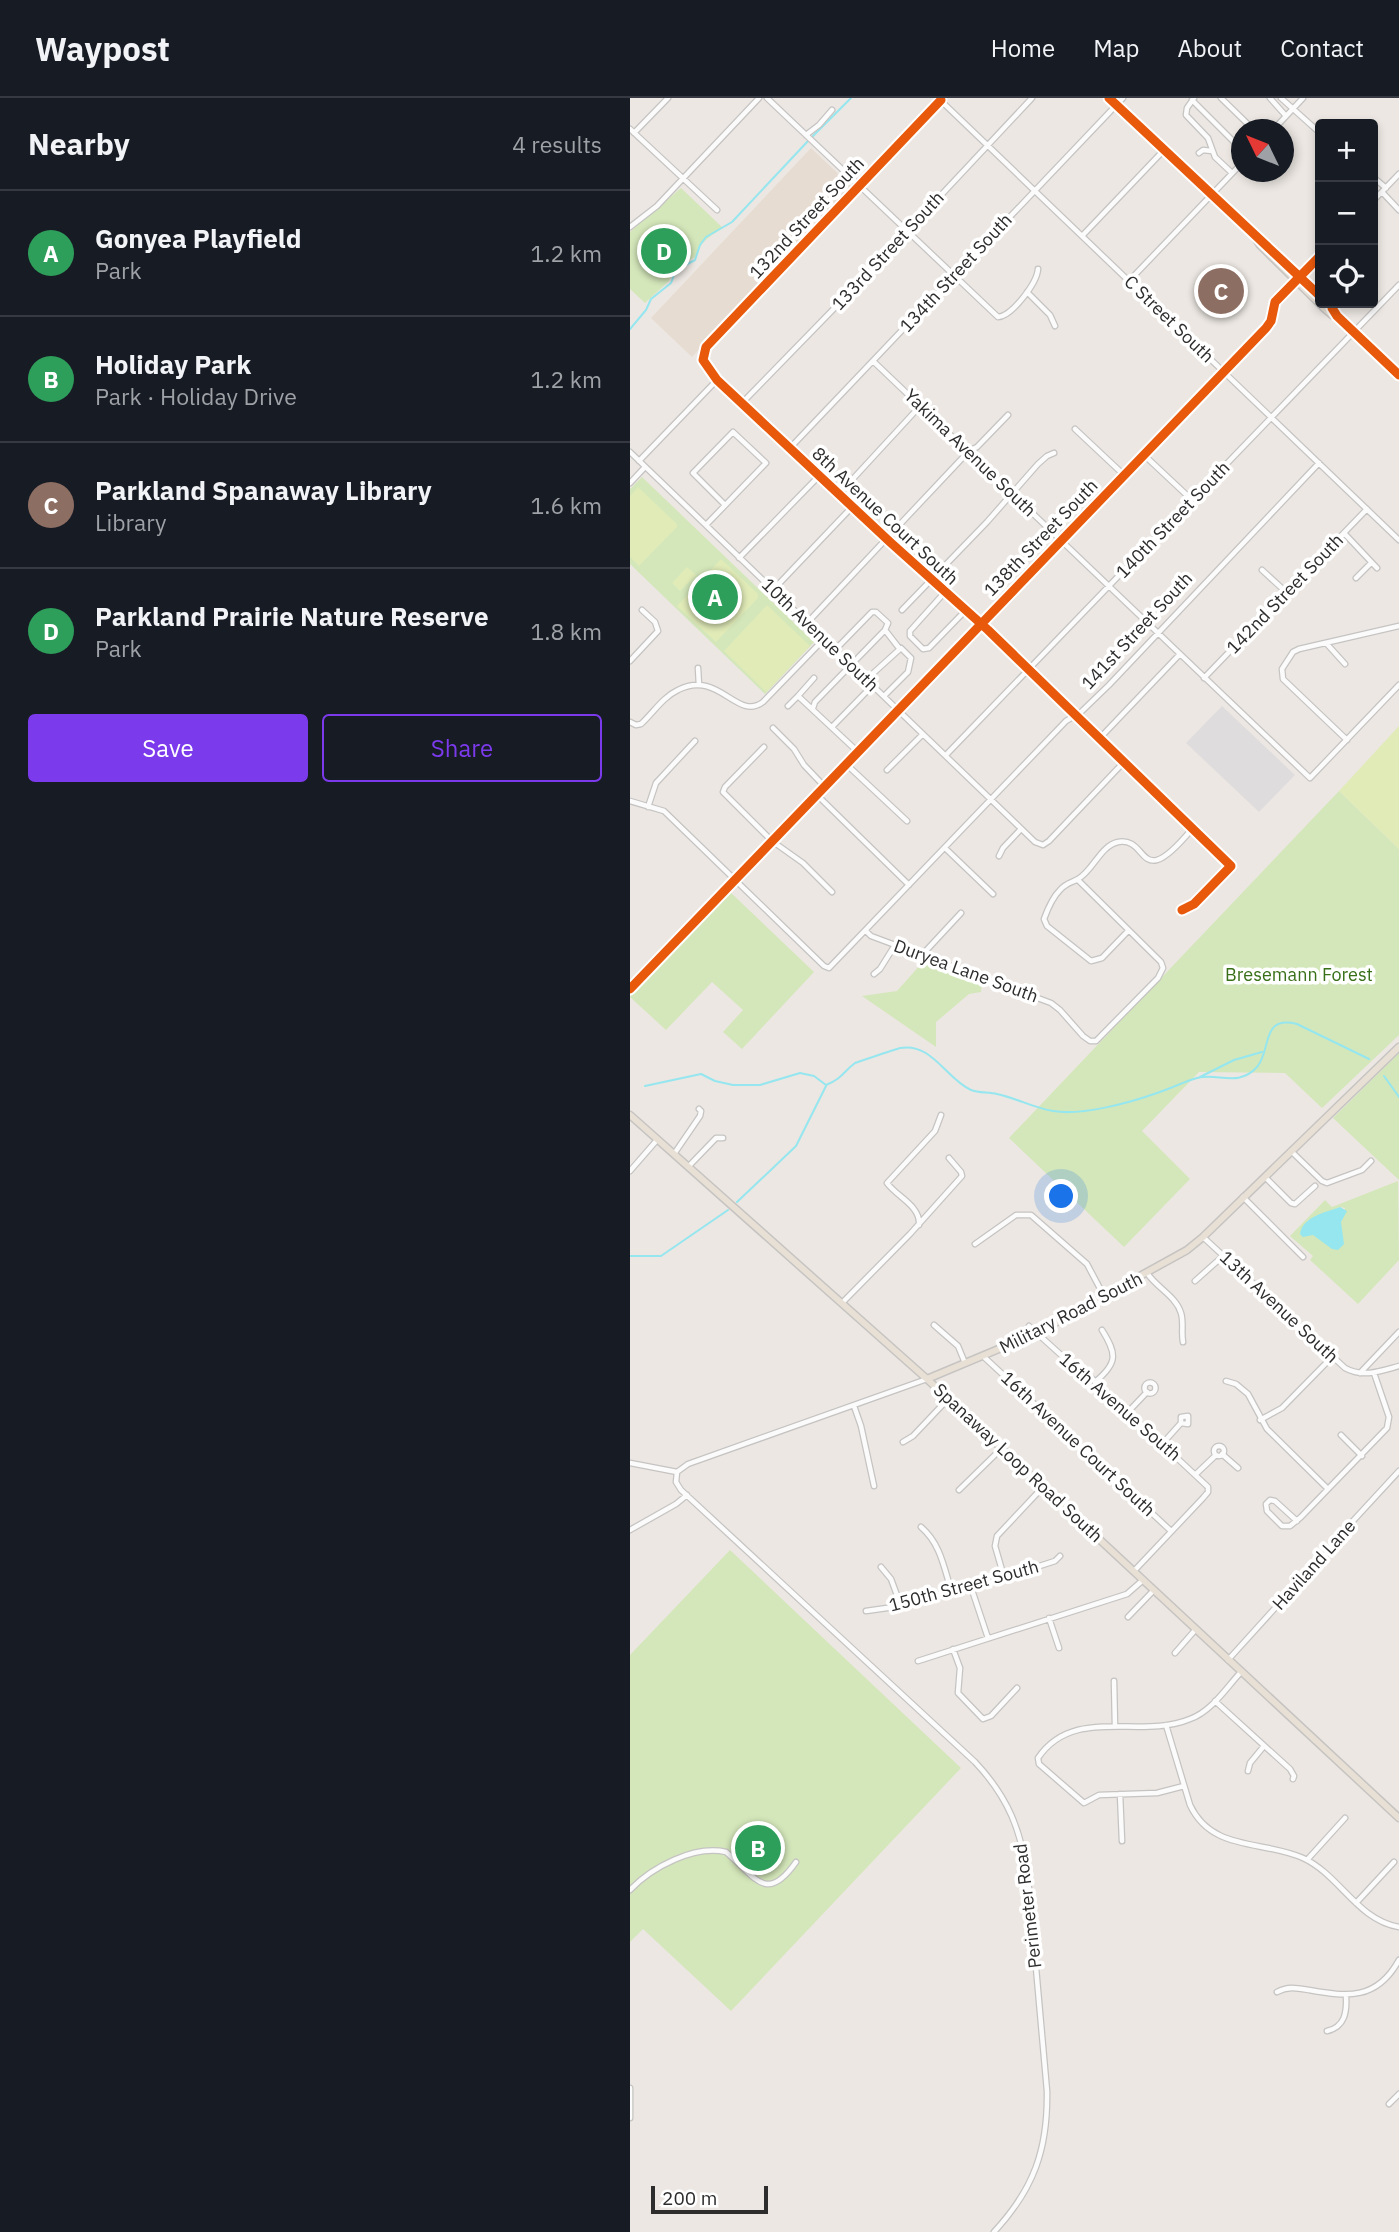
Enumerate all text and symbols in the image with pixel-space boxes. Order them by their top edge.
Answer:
text: Waypost [35,27,170,70]
text: Home [991,32,1055,64]
text: Map [1093,32,1139,64]
text: About [1177,32,1242,64]
text: Contact [1280,32,1364,64]
north arrow [1231,119,1294,182]
map controls [1315,119,1378,308]
button: + [1315,119,1378,182]
text: Nearby [28,124,130,163]
text: 4 results [512,129,602,159]
street label: 132nd Street South [744,152,869,283]
button: − [1315,182,1378,245]
street label: 133rd Street South [827,186,949,315]
street label: 134th Street South [895,208,1017,337]
text: Gonyea Playfield [95,221,302,255]
pin: D [641,225,687,277]
text: A [43,238,59,268]
text: 1.2 km [531,238,602,268]
button: locate [1315,245,1378,308]
text: Park [95,255,142,285]
pin: C [1198,265,1244,317]
street label: C Street South [1120,270,1219,367]
text: Holiday Park [95,347,251,381]
text: B [43,364,59,394]
text: 1.2 km [531,364,602,394]
text: Park · Holiday Drive [95,381,297,411]
street label: Yakima Avenue South [900,384,1041,522]
street label: 8th Avenue Court South [807,442,963,590]
street label: 140th Street South [1111,456,1234,583]
text: Parkland Spanaway Library [95,473,432,507]
street label: 138th Street South [979,474,1102,601]
text: C [44,490,58,520]
text: 1.6 km [531,490,602,520]
text: Library [95,507,166,537]
street label: 142nd Street South [1221,529,1348,659]
street label: 141st Street South [1076,567,1197,694]
pin: A [692,571,738,623]
street label: 10th Avenue South [757,573,884,696]
text: Parkland Prairie Nature Reserve [95,599,489,633]
text: D [43,616,59,646]
text: 1.8 km [531,616,602,646]
text: Park [95,633,142,663]
button: Save [28,714,308,782]
button: Share [322,714,602,782]
street label: Duryea Lane South [891,934,1042,1007]
park label: Bresemann Forest [1225,963,1373,986]
your location [1044,1179,1078,1213]
street label: 13th Avenue South [1215,1246,1344,1368]
street label: Military Road South [995,1267,1146,1359]
street label: 16th Avenue South [1055,1347,1186,1466]
street label: 16th Avenue Court South [996,1366,1160,1521]
street label: Spanaway Loop Road South [929,1378,1108,1547]
street label: Haviland Lane [1267,1515,1360,1615]
street label: 150th Street South [886,1554,1041,1617]
pin: B [735,1822,781,1874]
street label: Perimeter Road [1008,1842,1047,1970]
scale bar [651,2183,768,2215]
text: 200 m [662,2186,717,2210]

